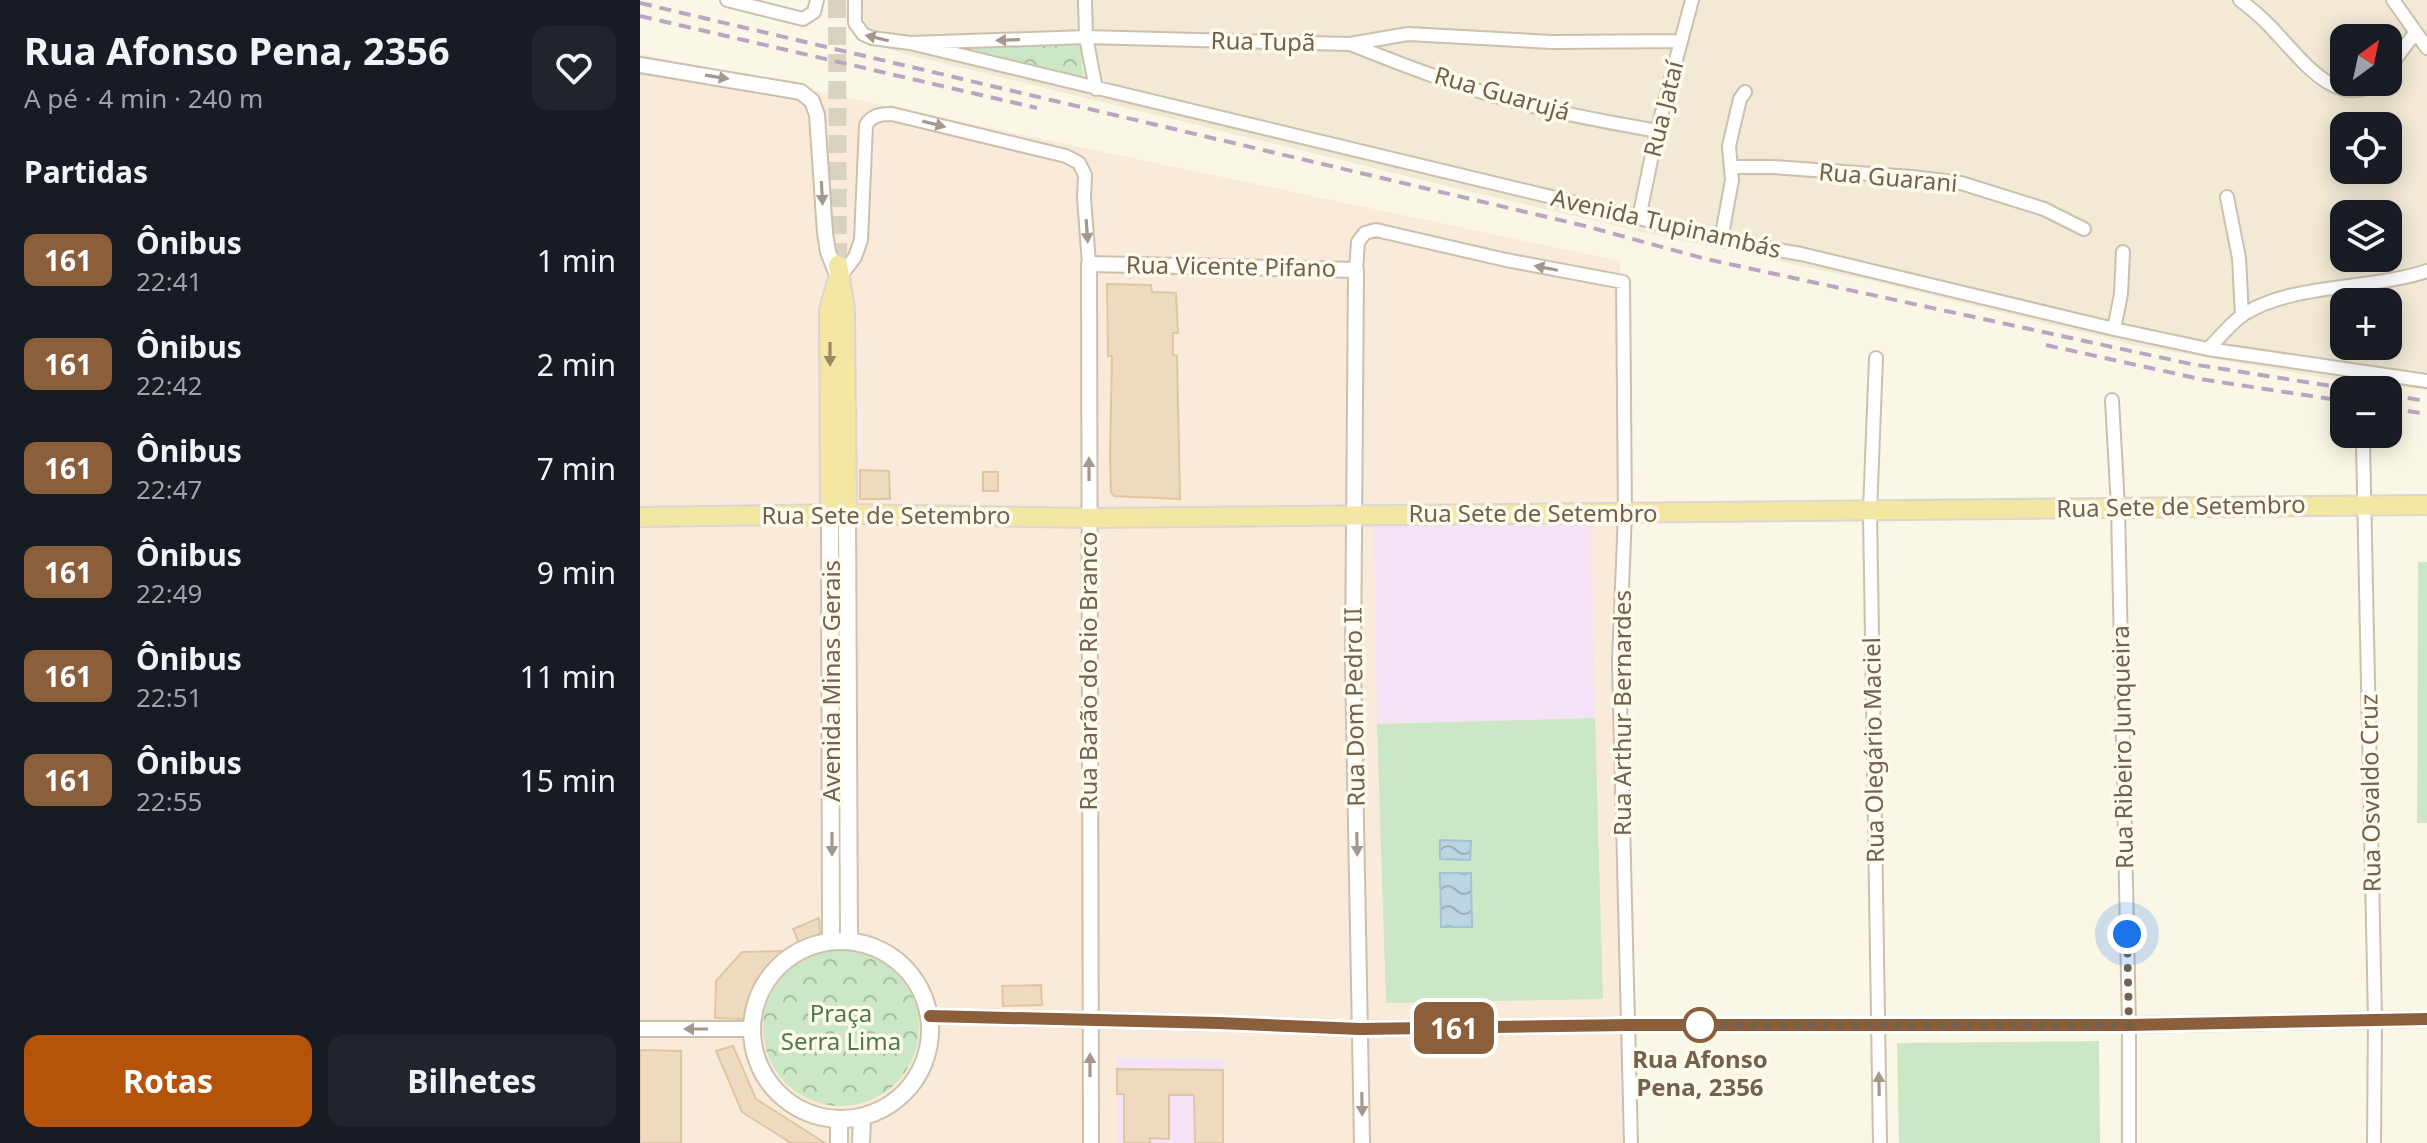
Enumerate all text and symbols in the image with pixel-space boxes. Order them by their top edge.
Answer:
street label: Rua Tupã [1210,23,1316,58]
text: Rua Afonso Pena, 2356 [24,24,450,76]
north arrow [2330,24,2402,96]
map controls [2330,24,2402,448]
button: heart [532,26,616,110]
one-way arrow [865,31,890,44]
one-way arrow [995,33,1020,46]
street label: Rua Jataí [1635,56,1691,160]
street label: Rua Guarujá [1431,57,1574,128]
one-way arrow [705,72,730,84]
text: A pé · 4 min · 240 m [24,80,263,116]
button: locate [2330,112,2402,184]
one-way arrow [921,118,946,131]
text: Partidas [24,151,148,192]
street label: Rua Guarani [1817,154,1959,199]
street label: Avenida Tupinambás [1548,180,1785,265]
one-way arrow [816,181,829,206]
button: layers [2330,200,2402,272]
one-way arrow [1081,219,1094,244]
text: Ônibus [136,222,242,263]
text: 1 min [537,240,616,281]
text: 161 [44,241,92,279]
street label: Rua Vicente Pifano [1126,247,1336,284]
one-way arrow [1534,261,1559,273]
text: 22:41 [136,263,202,299]
button: + [2330,288,2402,360]
text: Ônibus [136,326,242,367]
one-way arrow [824,342,836,367]
text: 2 min [537,344,616,385]
text: 161 [44,345,92,383]
text: 22:42 [136,367,202,403]
button: − [2330,376,2402,448]
text: Ônibus [136,430,242,471]
text: 7 min [537,448,616,489]
text: 161 [44,449,92,487]
one-way arrow [1083,456,1095,481]
text: 22:47 [136,471,202,507]
street label: Rua Sete de Setembro [2056,487,2306,524]
street label: Rua Sete de Setembro [1408,496,1658,529]
street label: Rua Sete de Setembro [761,498,1011,531]
street label: Rua Barão do Rio Branco [1071,532,1104,810]
text: Ônibus [136,534,242,575]
text: 9 min [537,552,616,593]
text: 161 [44,553,92,591]
street label: Avenida Minas Gerais [814,560,847,802]
text: 22:49 [136,575,202,611]
street label: Rua Arthur Bernardes [1605,590,1638,836]
street label: Rua Dom Pedro II [1335,607,1372,807]
street label: Rua Ribeiro Junqueira [2103,625,2140,869]
street label: Rua Olegário Maciel [1854,637,1891,863]
text: Ônibus [136,638,242,679]
text: 11 min [520,656,616,697]
text: 161 [44,657,92,695]
text: 22:51 [136,679,202,715]
street label: Rua Osvaldo Cruz [2351,694,2388,892]
text: Ônibus [136,742,242,783]
text: 15 min [520,760,616,801]
text: 161 [44,761,92,799]
text: 22:55 [136,783,202,819]
one-way arrow [826,832,839,857]
one-way arrow [1350,832,1363,857]
your location [2107,914,2147,954]
park label: Praça Serra Lima [781,996,901,1057]
line badge: 161 [1408,1002,1500,1054]
marker: Rua Afonso Pena, 2356 [1683,1008,1717,1042]
text: 161 [1430,1009,1478,1047]
one-way arrow [683,1023,708,1035]
button: Rotas [24,1035,312,1127]
button: Bilhetes [328,1035,616,1127]
place label: Rua Afonso Pena, 2356 [1632,1042,1768,1103]
one-way arrow [1084,1052,1096,1077]
one-way arrow [1873,1071,1886,1096]
one-way arrow [1355,1092,1368,1117]

